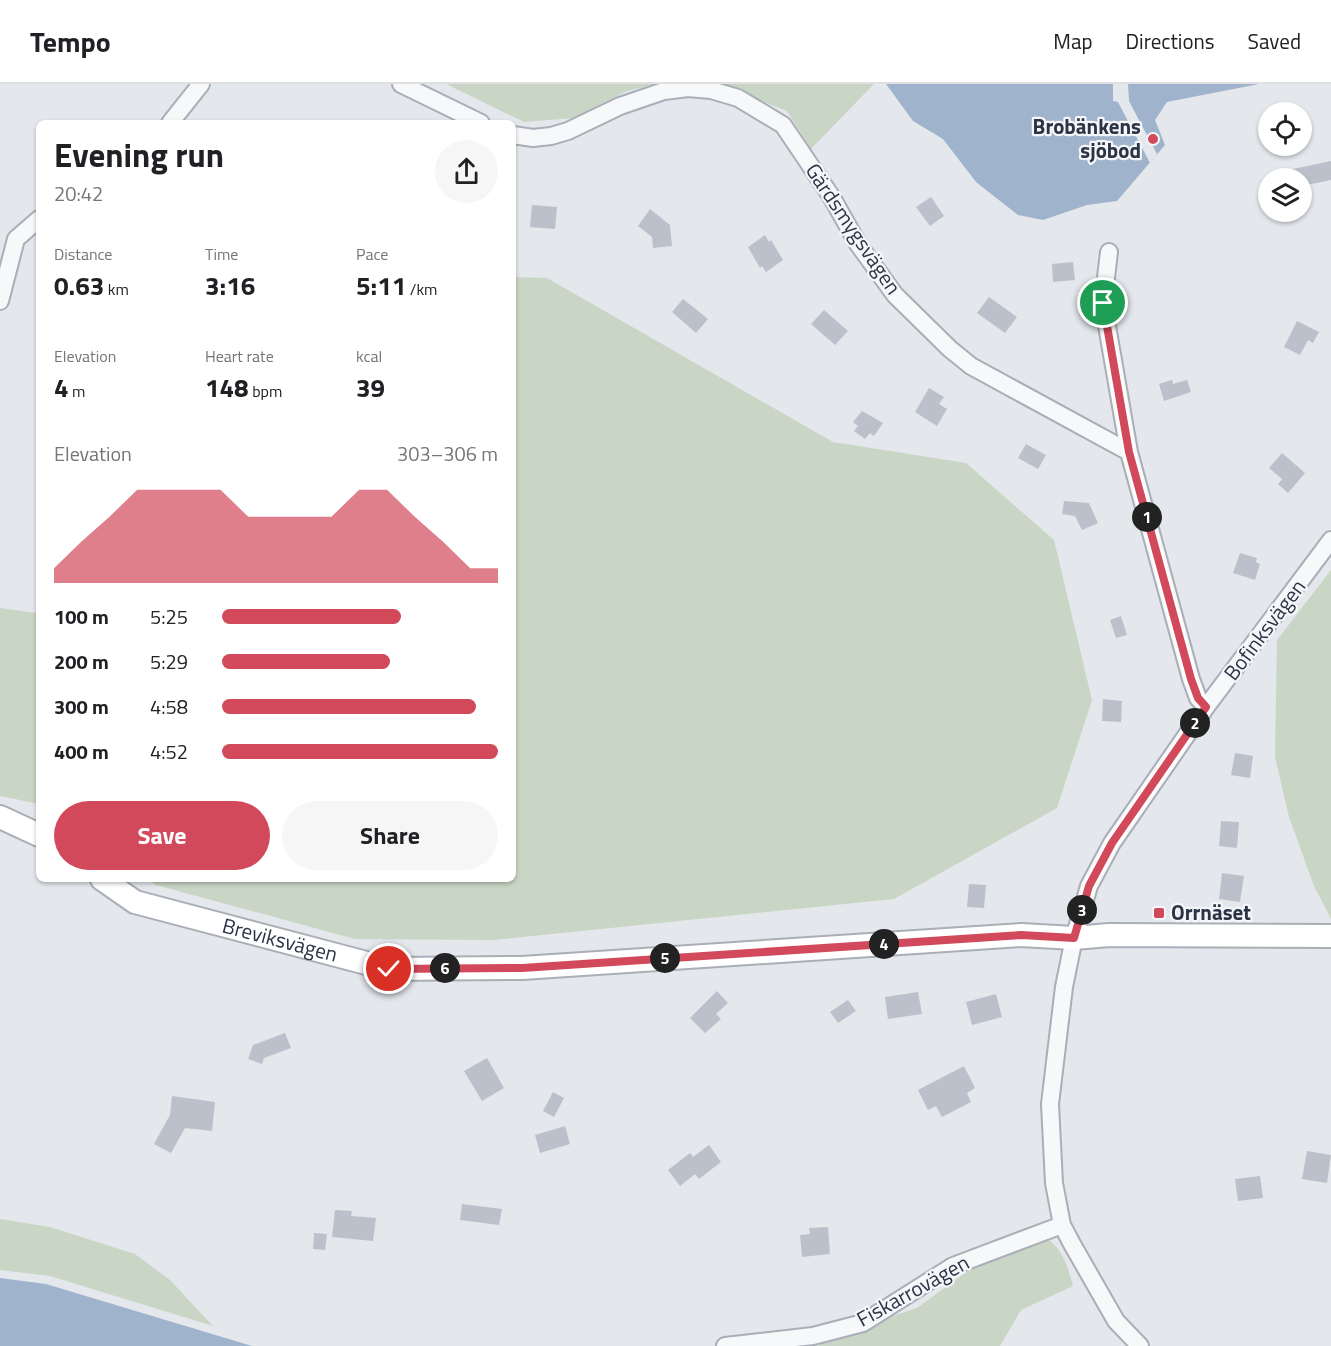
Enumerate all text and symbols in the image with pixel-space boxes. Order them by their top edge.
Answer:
text: Tempo [30,20,111,63]
text: Map [1053,25,1093,57]
text: Directions [1126,25,1215,57]
text: Saved [1248,25,1301,57]
map controls [1258,102,1312,222]
button: locate [1258,102,1312,156]
place label: Brobänkens sjöbod [1033,110,1141,166]
text: Evening run [54,130,224,180]
marker: Brobänkens sjöbod [1146,132,1160,146]
button: share [435,140,498,203]
street label: Gärdsmygsvägen [798,156,910,300]
button: layers [1258,168,1312,222]
text: 20:42 [54,178,103,209]
text: Distance [54,242,112,266]
text: Time [205,242,238,266]
text: Pace [356,242,388,266]
text: 0.63 [54,266,104,305]
text: 3:16 [205,266,255,305]
text: 5:11 [356,266,406,305]
text: km [104,277,129,301]
text: /km [406,277,438,301]
pin [1077,277,1128,328]
icon: arrive [1086,286,1119,319]
text: Elevation [54,344,116,368]
text: Heart rate [205,344,274,368]
text: kcal [356,344,382,368]
text: 4 [54,368,69,407]
text: 148 [205,368,249,407]
text: 39 [356,368,385,407]
text: m [69,379,85,403]
text: bpm [249,379,282,403]
text: Elevation [54,438,132,469]
text: 303–306 m [397,438,498,469]
pin: 1 [1132,502,1162,532]
text: 1 [1143,505,1151,529]
street label: Bofinksvägen [1215,572,1313,687]
text: 100 m [54,601,109,632]
text: 5:25 [150,601,188,632]
text: 200 m [54,646,109,677]
text: 5:29 [150,646,188,677]
text: 300 m [54,691,109,722]
text: 4:58 [150,691,188,722]
pin: 2 [1180,708,1210,738]
text: 2 [1191,711,1199,735]
text: 400 m [54,736,109,767]
text: 4:52 [150,736,188,767]
button: Save [54,801,270,870]
button: Share [282,801,498,870]
pin: 3 [1067,895,1097,925]
place label: Orrnäset [1171,896,1251,928]
text: 3 [1078,898,1086,922]
marker: Orrnäset [1152,906,1166,920]
street label: Breviksvägen [219,909,341,970]
pin: 4 [869,929,899,959]
text: 4 [880,932,888,956]
pin [363,943,414,994]
pin: 5 [650,943,680,973]
text: 5 [661,946,669,970]
icon: check [372,952,405,985]
pin: 6 [430,953,460,983]
text: 6 [441,956,449,980]
street label: Fiskarrovägen [850,1246,975,1334]

